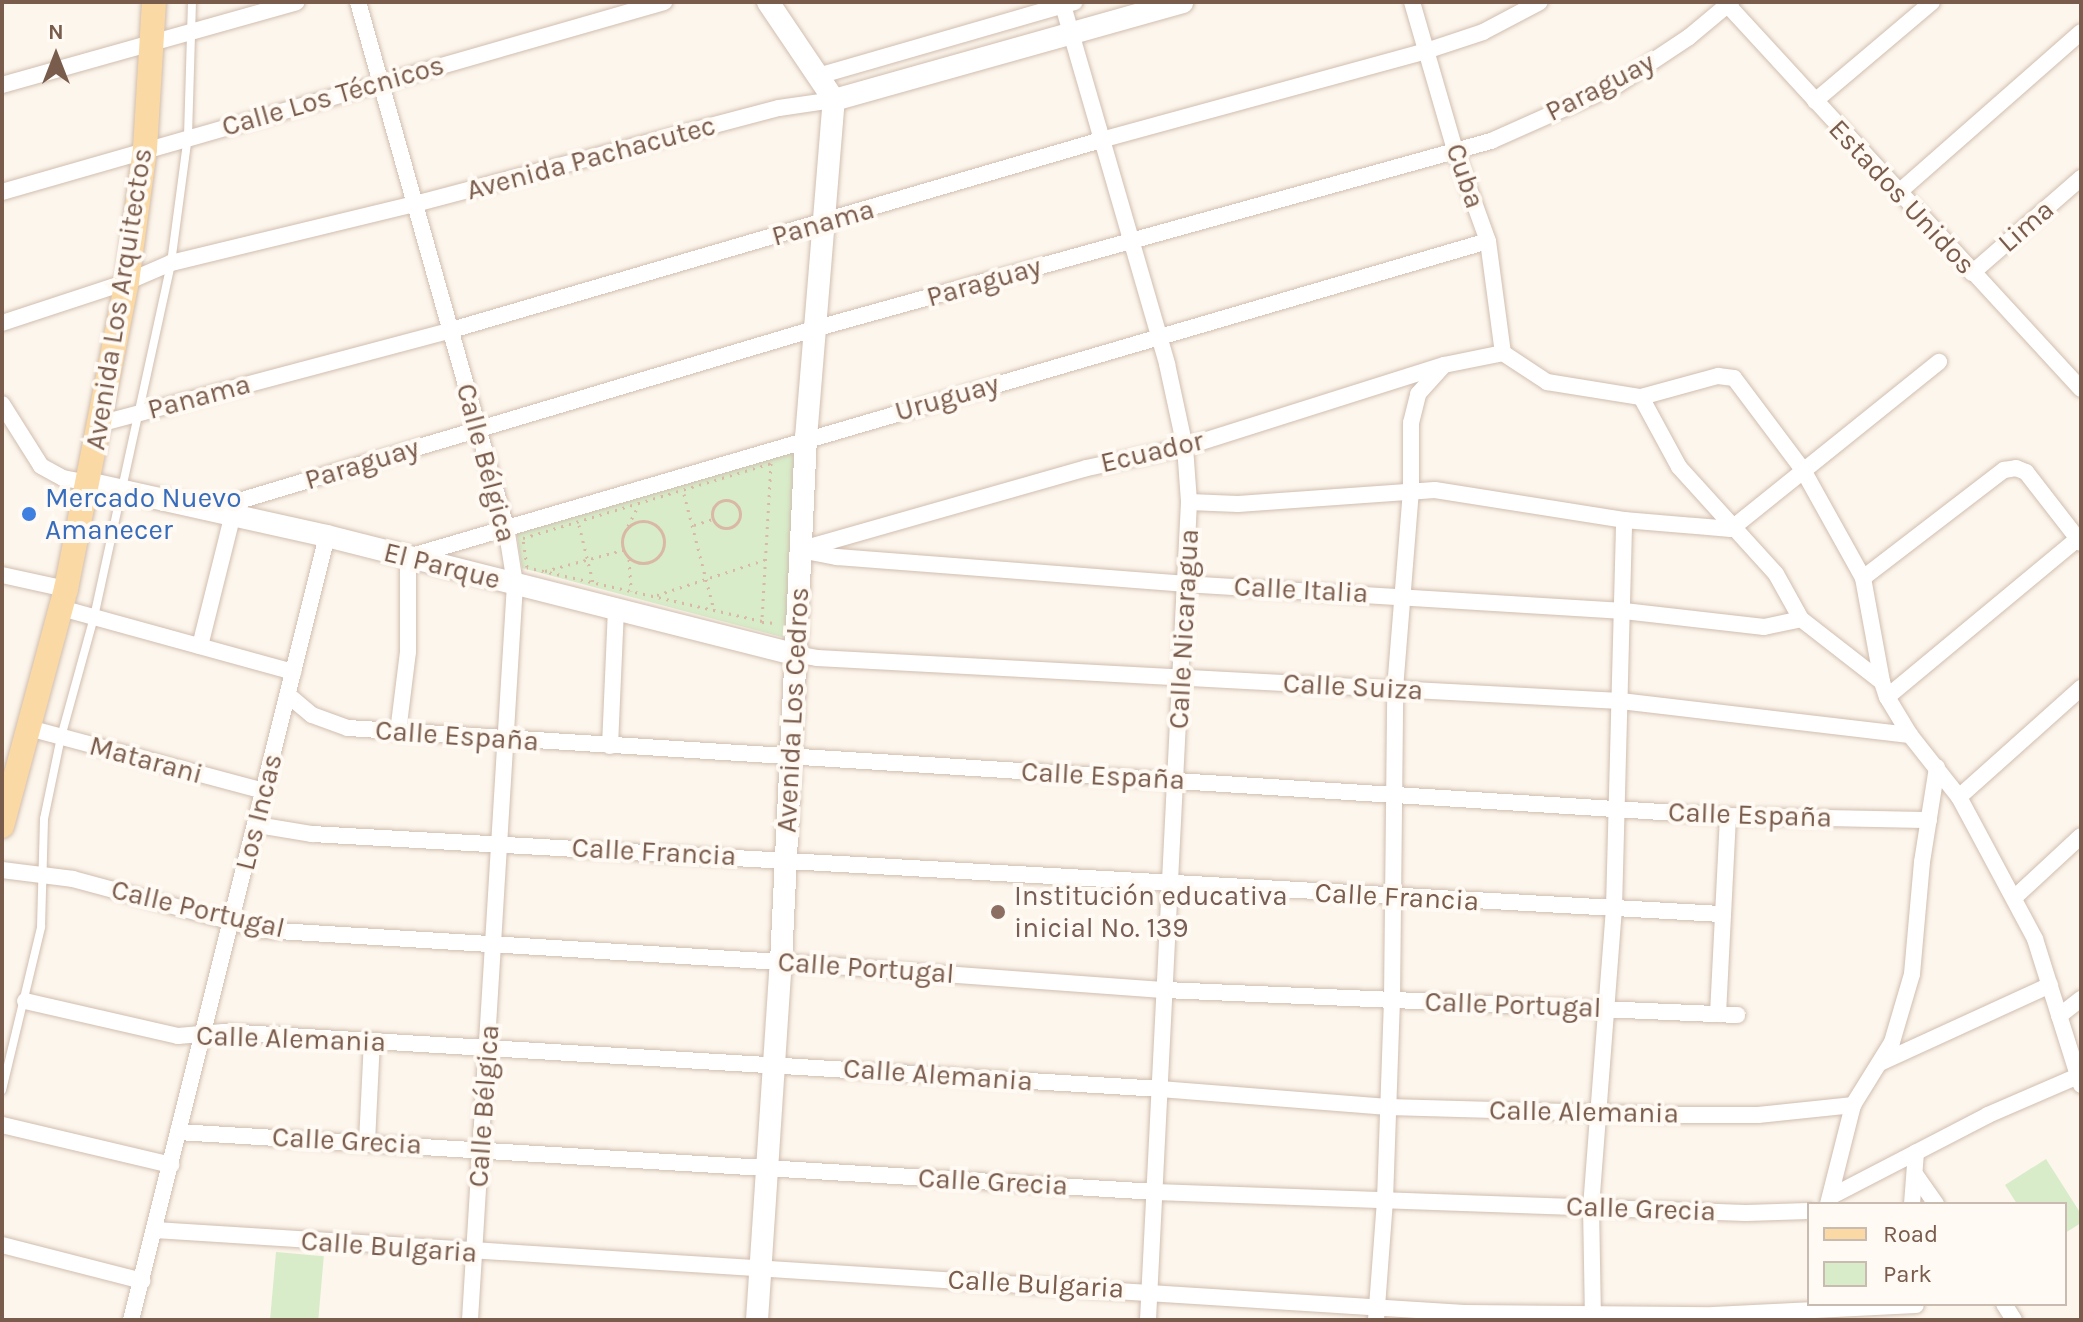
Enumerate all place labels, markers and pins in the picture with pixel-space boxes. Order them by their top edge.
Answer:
place label: Mercado Nuevo Amanecer [45,481,241,547]
marker: Mercado Nuevo Amanecer [20,505,38,523]
place label: Institución educativa inicial No. 139 [1014,879,1288,945]
marker: Institución educativa inicial No. 139 [989,903,1007,921]

